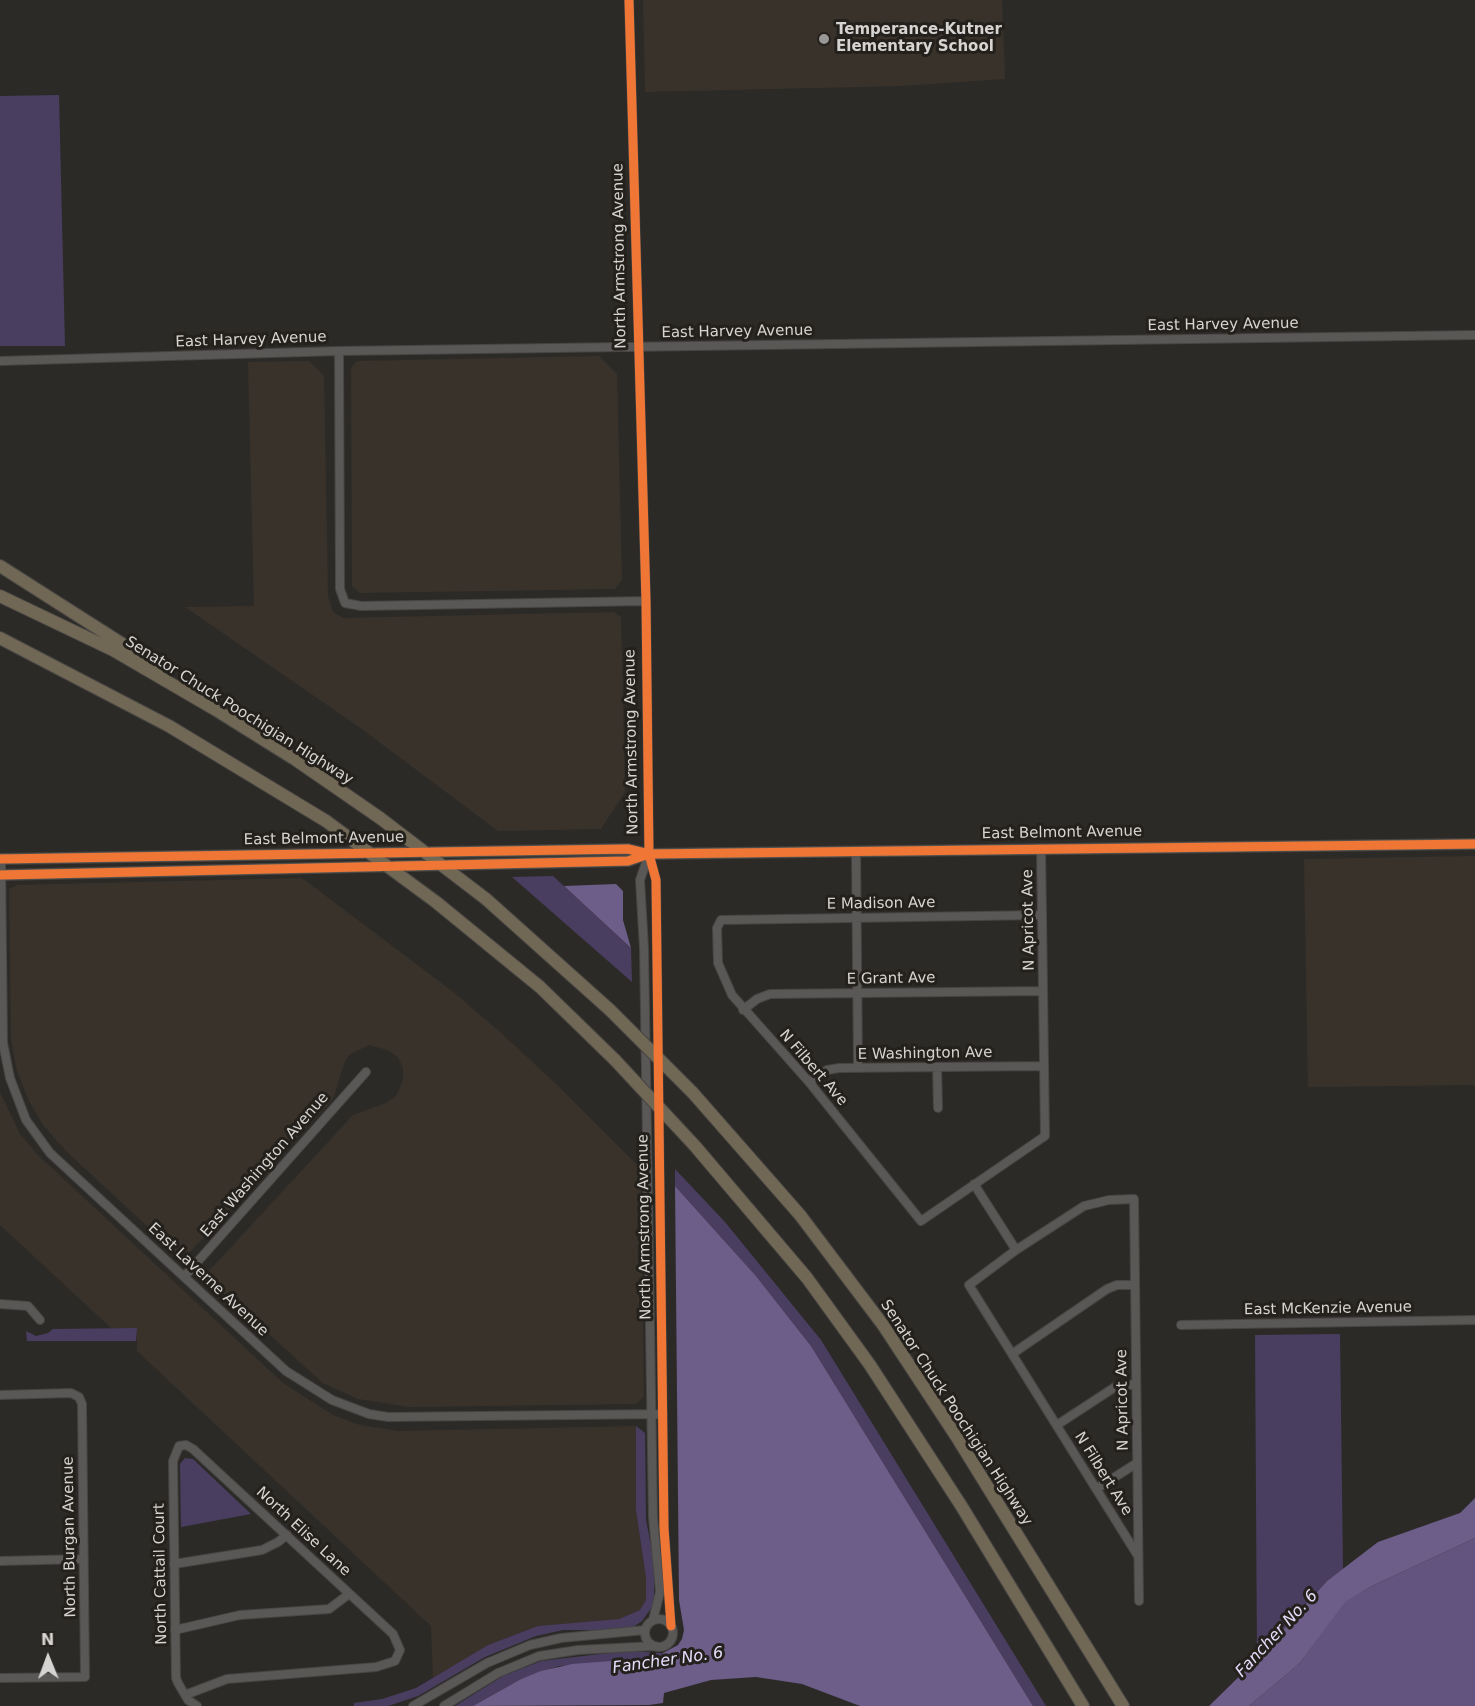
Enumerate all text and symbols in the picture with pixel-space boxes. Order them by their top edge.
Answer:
place label: Temperance-Kutner Elementary School [836,21,1002,56]
marker: Temperance-Kutner Elementary School [817,32,831,46]
street label: North Armstrong Avenue [609,163,631,349]
street label: East Harvey Avenue [1147,315,1299,335]
street label: East Harvey Avenue [661,322,813,342]
street label: East Harvey Avenue [175,328,327,352]
street label: Senator Chuck Poochigian Highway [122,633,356,789]
street label: North Armstrong Avenue [621,649,643,835]
street label: East Belmont Avenue [982,823,1142,843]
street label: East Belmont Avenue [244,829,404,849]
street label: N Apricot Ave [1019,869,1039,971]
street label: E Madison Ave [826,894,936,914]
street label: E Grant Ave [846,969,936,989]
street label: N Filbert Ave [775,1026,851,1110]
street label: E Washington Ave [858,1044,992,1064]
street label: East Washington Avenue [197,1089,333,1241]
street label: North Armstrong Avenue [634,1134,656,1320]
street label: East Laverne Avenue [144,1220,272,1340]
street label: Senator Chuck Poochigian Highway [876,1297,1036,1529]
street label: East McKenzie Avenue [1244,1299,1412,1319]
street label: N Apricot Ave [1113,1349,1133,1451]
street label: N Filbert Ave [1070,1429,1136,1519]
street label: North Burgan Avenue [60,1456,80,1618]
street label: North Elise Lane [252,1484,354,1580]
street label: North Cattail Court [151,1503,171,1645]
water label: Fancher No. 6 [1232,1587,1322,1681]
north arrow [18,1628,78,1688]
text: N [41,1630,55,1649]
water label: Fancher No. 6 [611,1644,725,1678]

